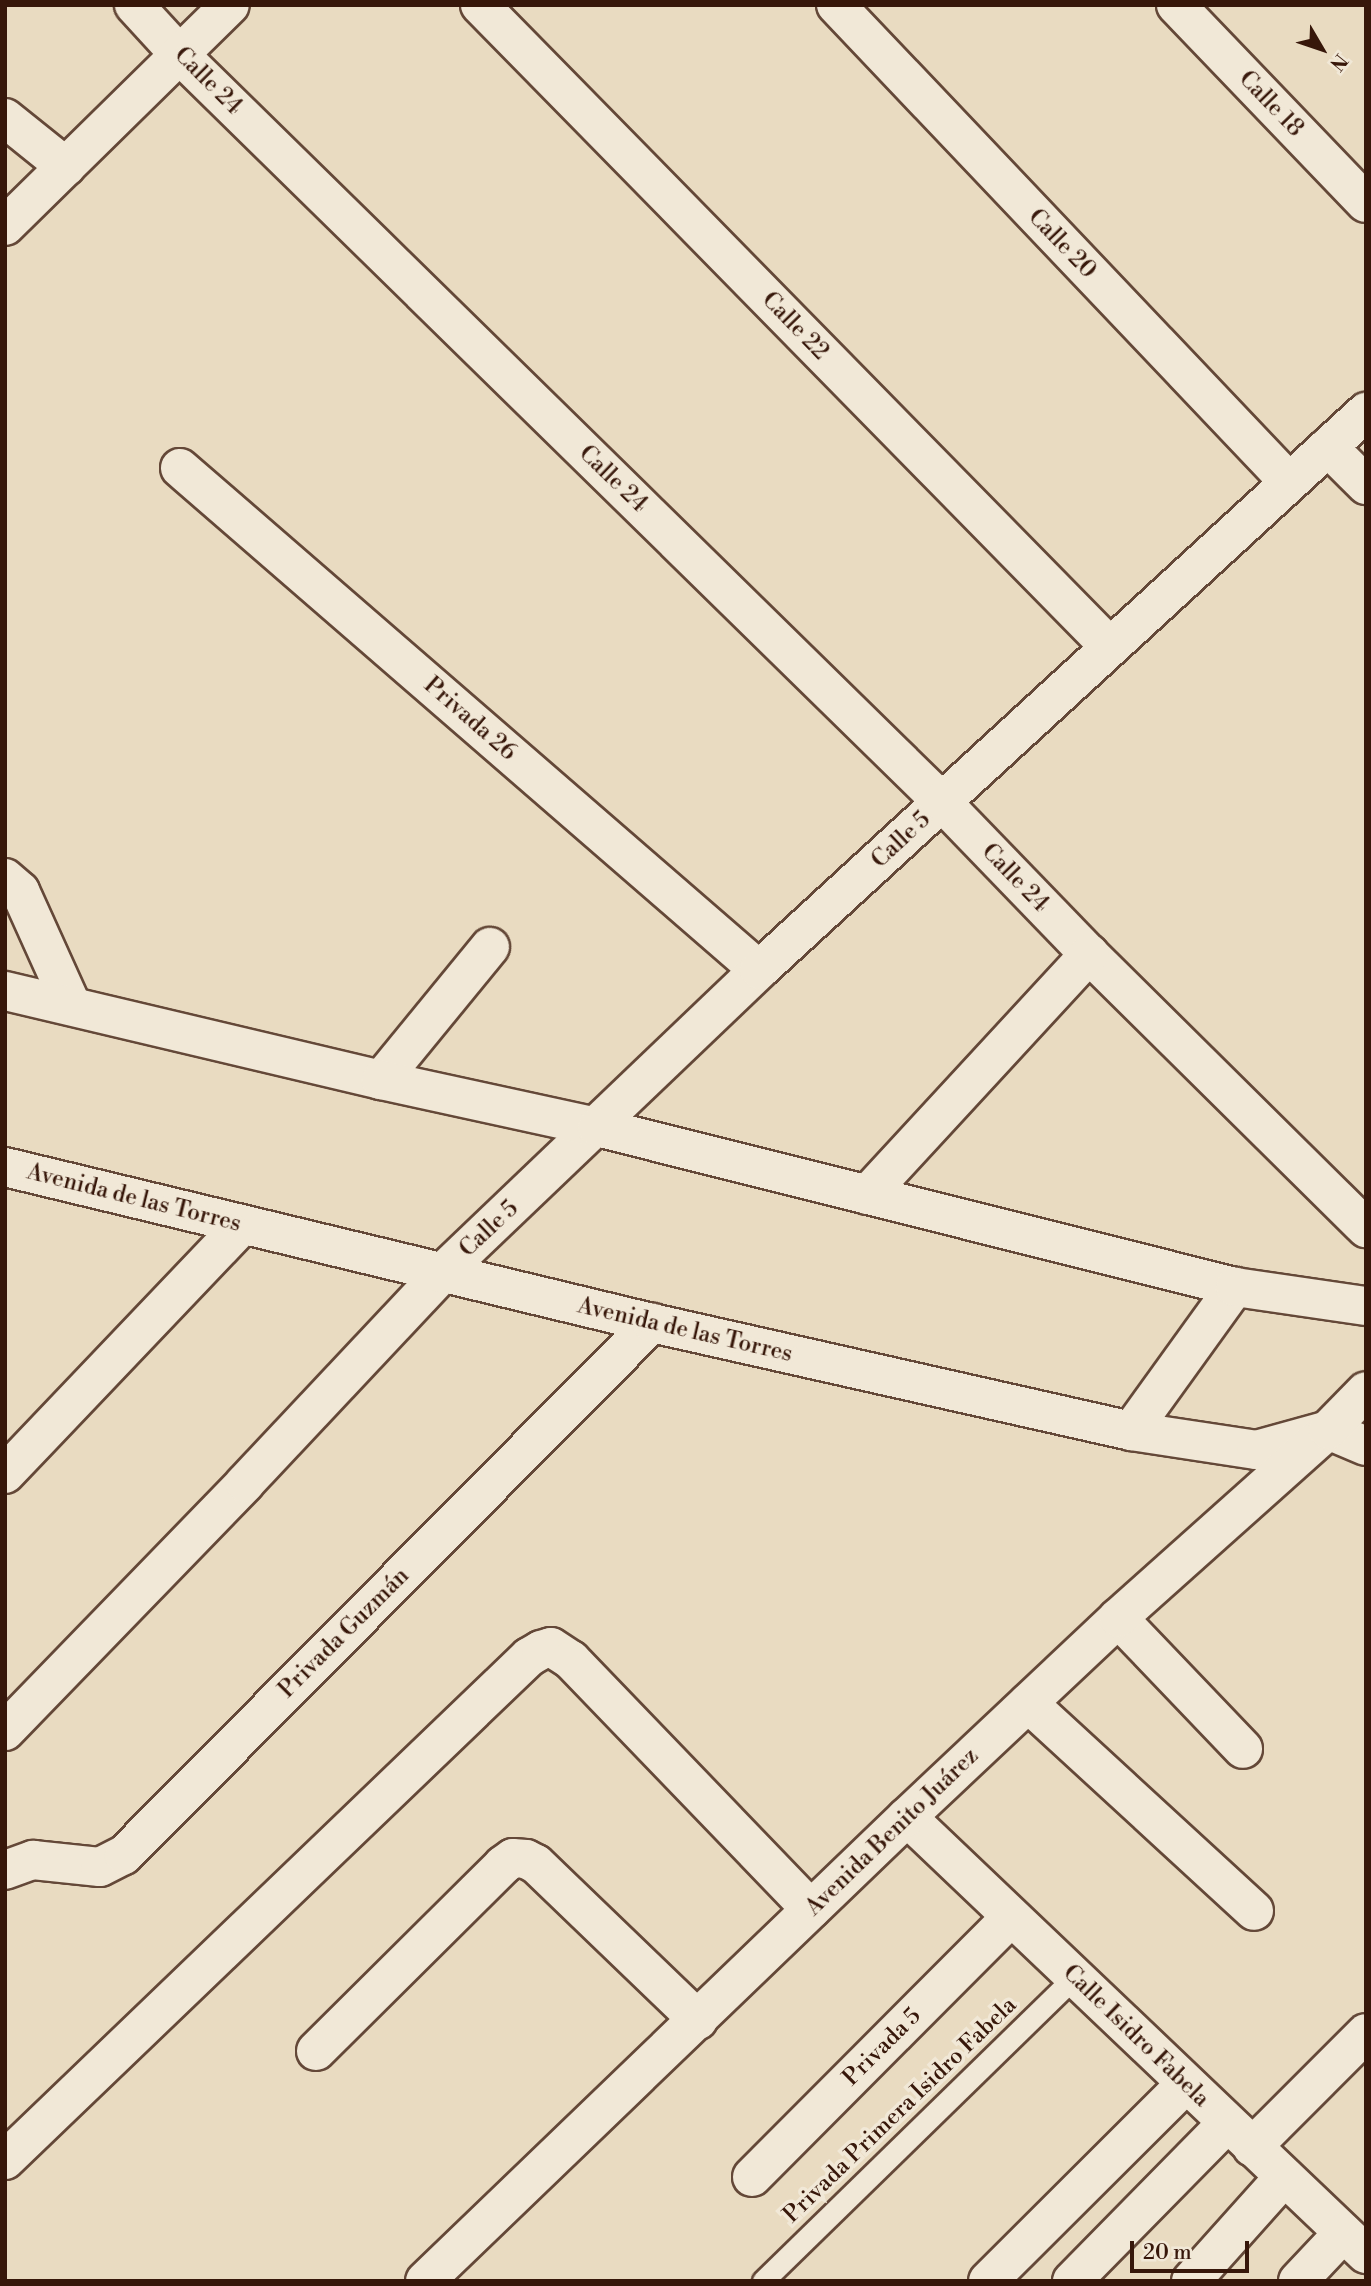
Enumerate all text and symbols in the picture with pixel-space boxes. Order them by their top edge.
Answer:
north arrow [1287,14,1357,84]
street label: Calle 24 [168,41,248,121]
text: N [1324,49,1352,76]
street label: Calle 18 [1233,65,1309,143]
street label: Calle 20 [1022,204,1102,284]
street label: Calle 22 [756,286,834,366]
street label: Calle 24 [573,440,653,518]
street label: Privada 26 [418,671,522,767]
street label: Calle 5 [866,806,936,874]
street label: Calle 24 [976,838,1054,918]
street label: Avenida de las Torres [24,1158,244,1238]
street label: Calle 5 [454,1195,524,1263]
street label: Avenida de las Torres [575,1292,795,1368]
street label: Privada Guzmán [273,1562,415,1704]
street label: Avenida Benito Juárez [800,1742,984,1922]
street label: Calle Isidro Fabela [1057,1959,1215,2113]
street label: Privada Primera Isidro Fabela [778,1991,1022,2229]
street label: Privada 5 [837,2002,927,2092]
scale bar [1133,2226,1252,2270]
text: 20 m [1143,2240,1192,2266]

